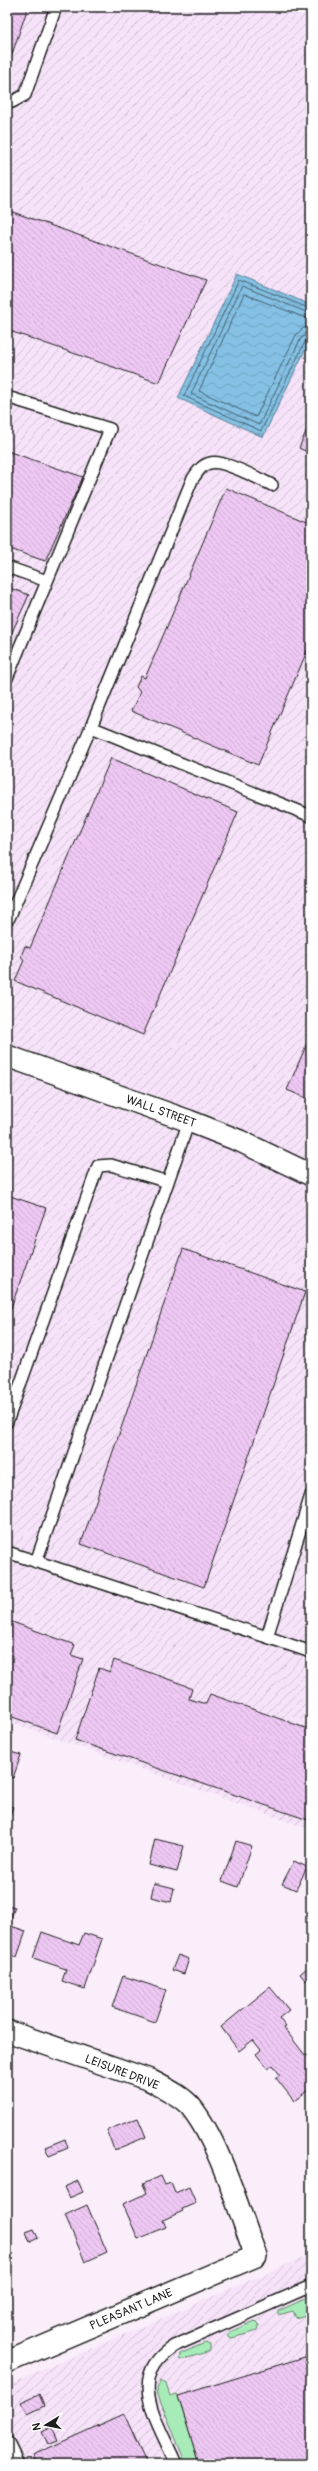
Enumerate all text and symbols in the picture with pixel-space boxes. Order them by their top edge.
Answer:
street label: WALL STREET [124,1092,198,1131]
street label: LEISURE DRIVE [83,2051,161,2094]
street label: PLEASANT LANE [88,2285,175,2334]
north arrow [26,2405,66,2445]
text: N [29,2421,44,2431]

